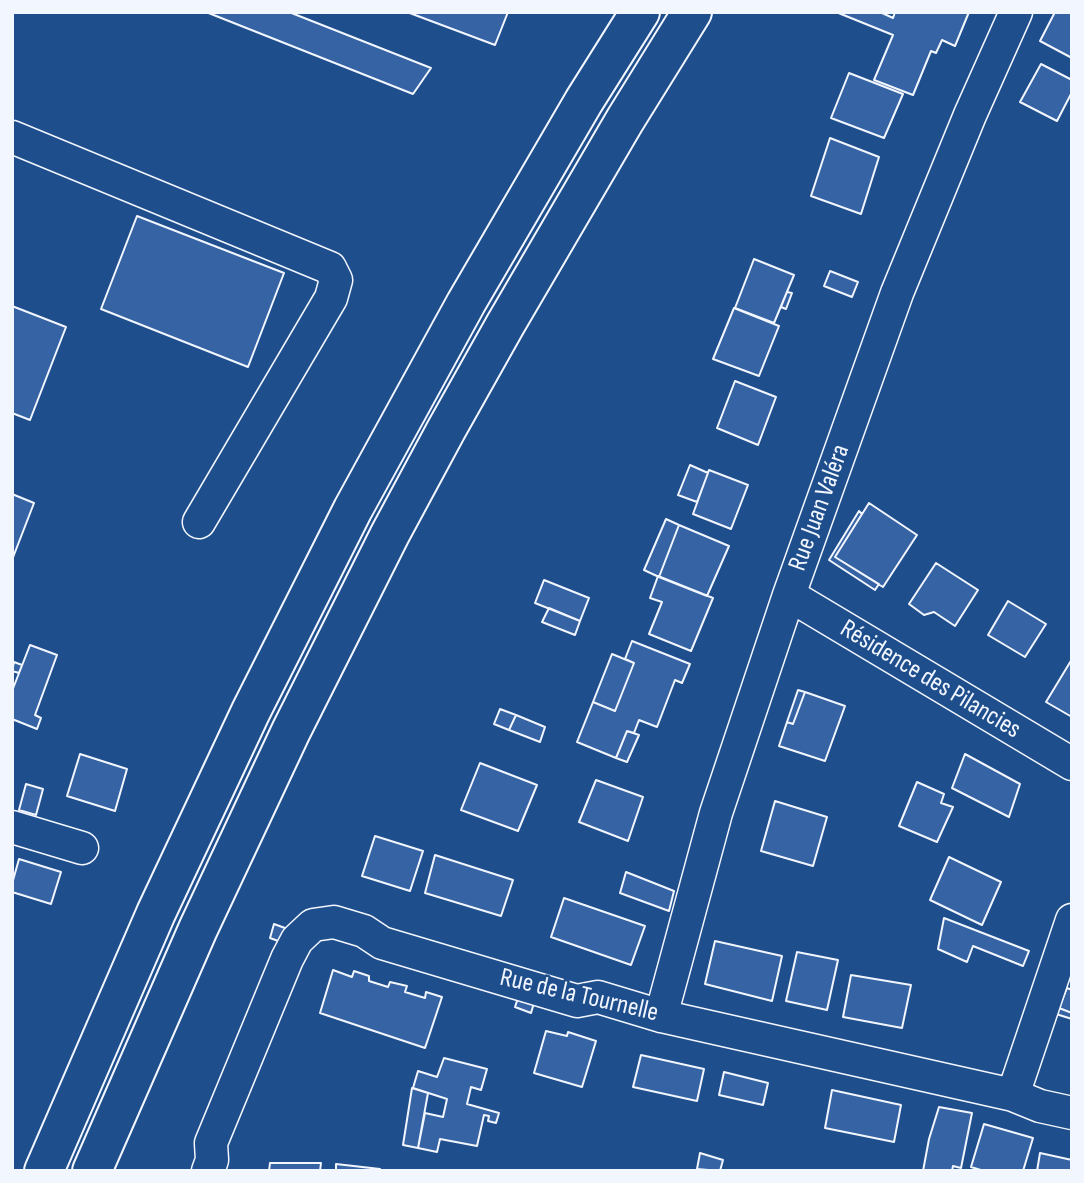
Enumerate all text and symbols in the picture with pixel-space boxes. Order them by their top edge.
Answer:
street label: Rue Juan Valéra [783,441,857,575]
street label: Résidence des Pilancies [834,614,1026,746]
street label: Rue de la Tournelle [497,963,661,1029]

